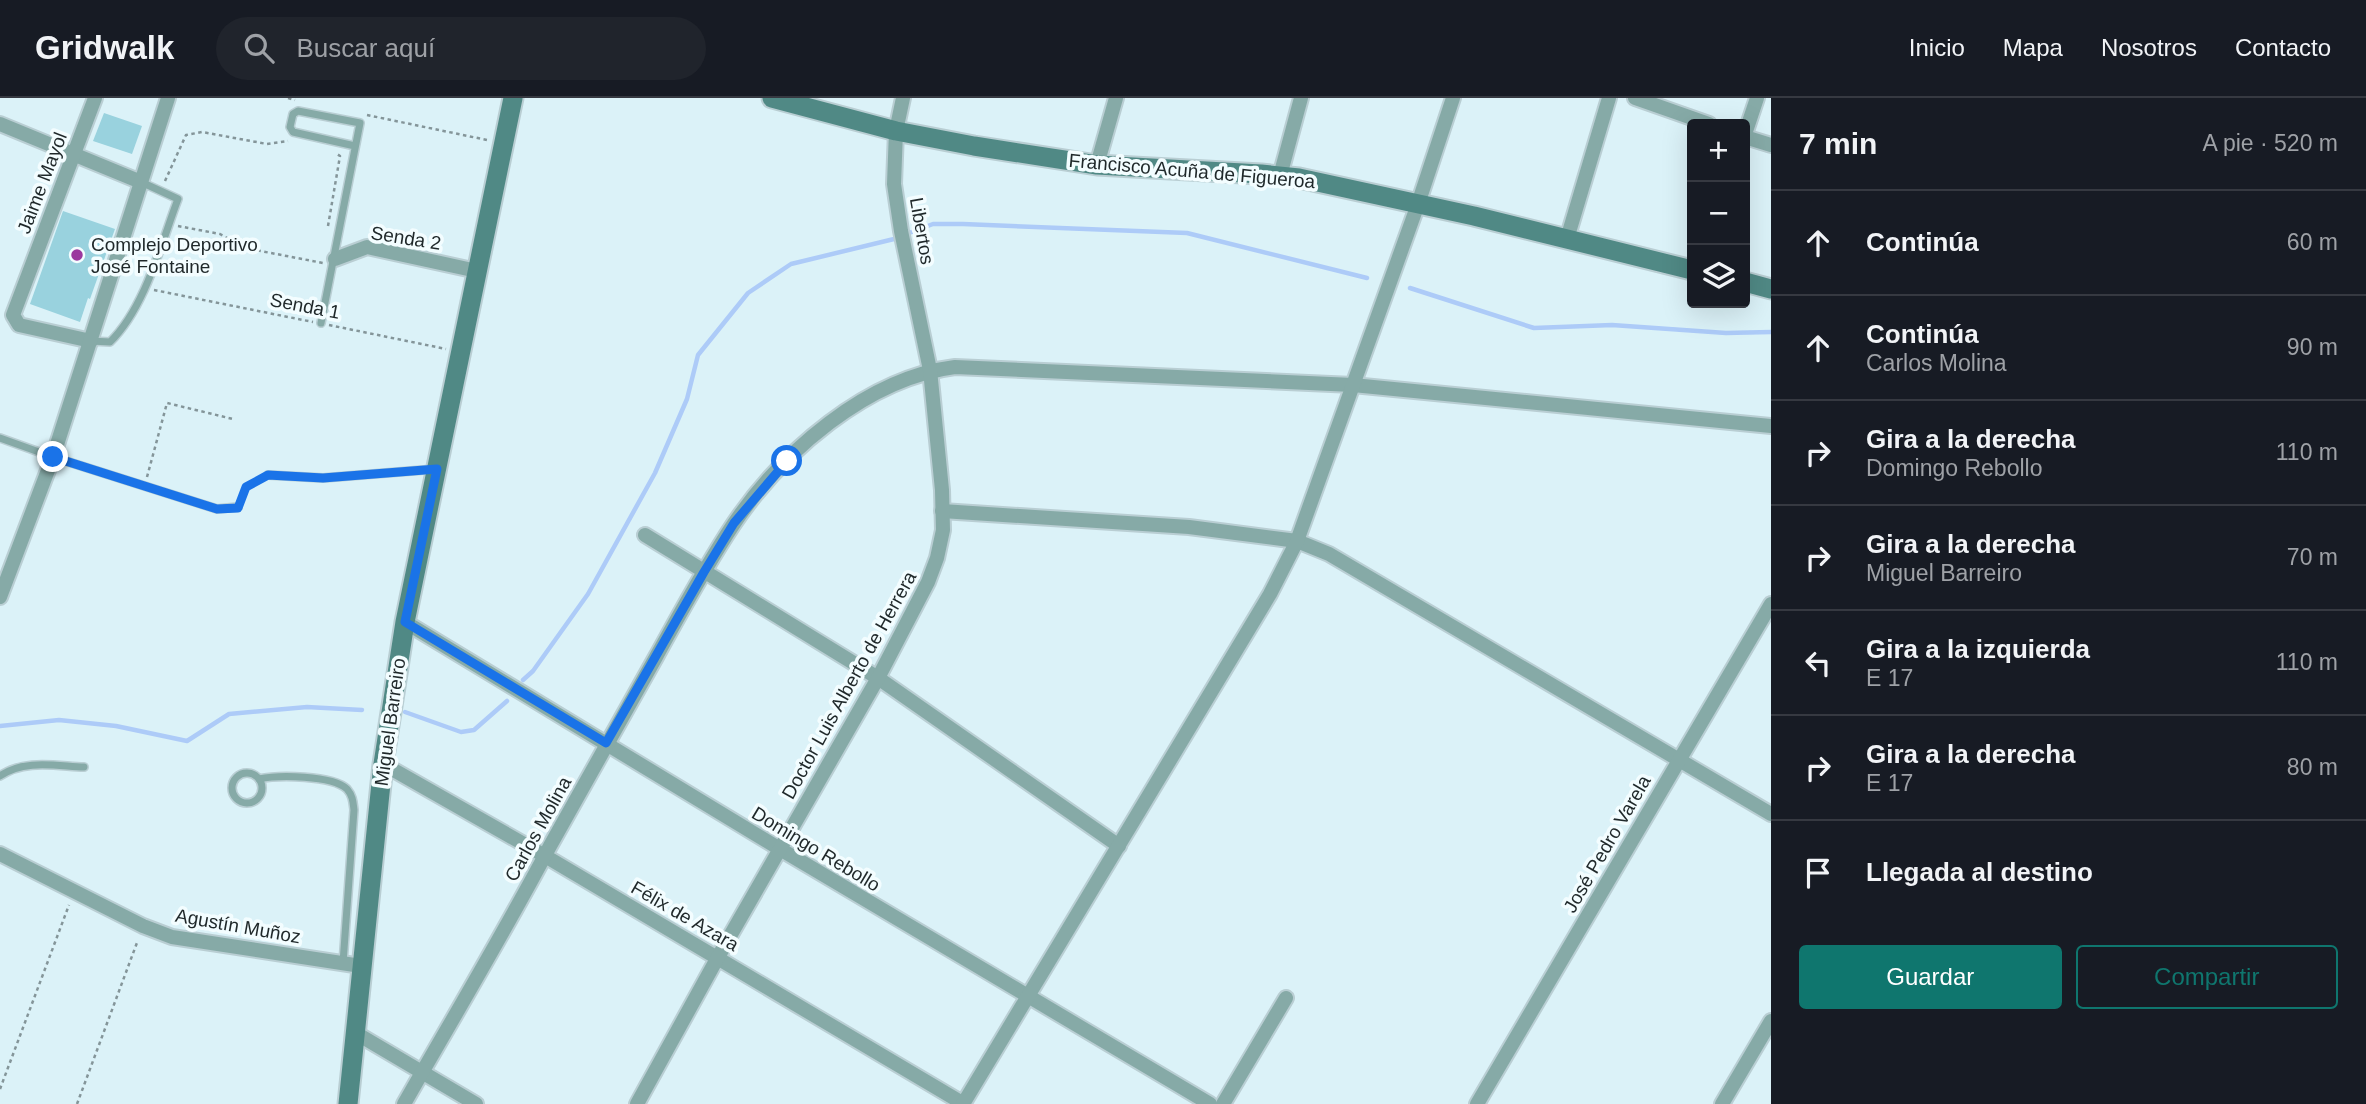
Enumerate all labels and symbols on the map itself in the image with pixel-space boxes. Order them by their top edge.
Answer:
street label: Jaime Mayol [13,129,71,237]
street label: Francisco Acuña de Figueroa [1068,150,1316,192]
street label: Libertos [906,196,938,266]
street label: Senda 2 [369,222,443,254]
place label: Complejo Deportivo José Fontaine [91,234,258,277]
marker: Complejo Deportivo José Fontaine [69,247,85,263]
street label: Senda 1 [268,289,342,323]
route end [37,441,68,472]
route start [771,445,802,476]
street label: Doctor Luis Alberto de Herrera [778,567,921,802]
street label: Miguel Barreiro [371,657,409,787]
street label: José Pedro Varela [1559,771,1655,916]
street label: Carlos Molina [501,773,576,885]
street label: Domingo Rebollo [748,802,884,896]
street label: Félix de Azara [628,877,743,955]
street label: Agustín Muñoz [174,905,302,947]

